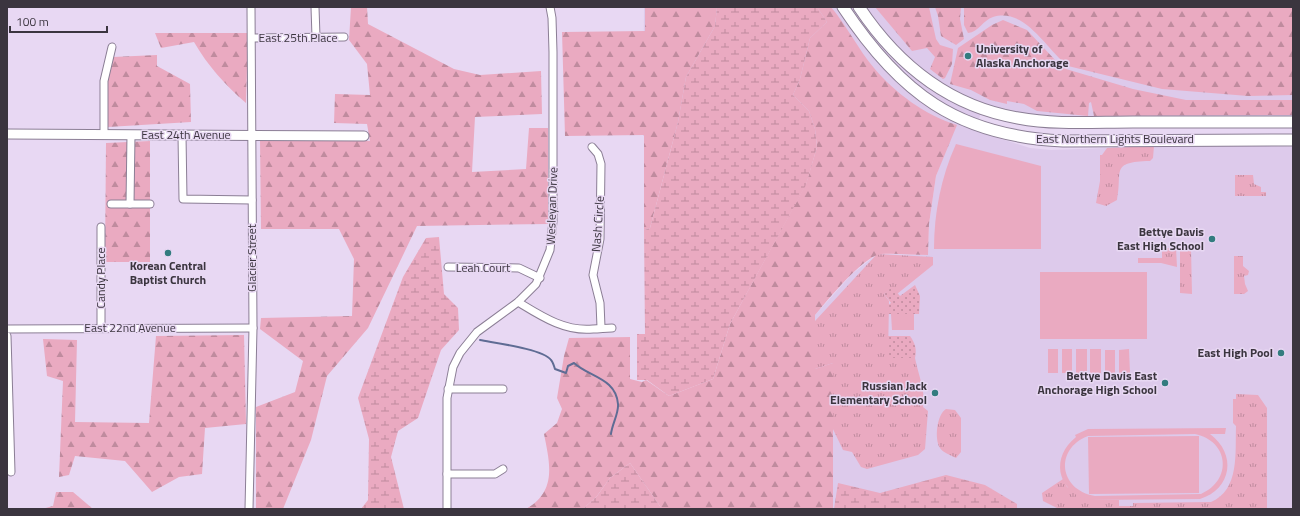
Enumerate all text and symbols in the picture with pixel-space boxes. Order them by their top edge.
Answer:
scale bar [10,8,107,34]
text: 100 m [16,12,49,31]
street label: East 25th Place [259,28,337,47]
place label: University of Alaska Anchorage [976,39,1069,72]
marker: University of Alaska Anchorage [963,51,973,61]
street label: East 24th Avenue [141,125,231,144]
street label: East Northern Lights Boulevard [1036,129,1194,148]
street label: Wesleyan Drive [541,167,562,245]
street label: Nash Circle [586,195,609,253]
place label: Bettye Davis East High School [1117,222,1204,255]
street label: Glacier Street [242,223,261,292]
marker: Bettye Davis East High School [1207,234,1217,244]
street label: Candy Place [91,248,110,308]
marker: Korean Central Baptist Church [163,248,173,258]
place label: Korean Central Baptist Church [130,256,206,289]
street label: Leah Court [456,258,511,277]
street label: East 22nd Avenue [84,318,176,337]
place label: East High Pool [1198,343,1273,362]
marker: East High Pool [1276,348,1286,358]
place label: Bettye Davis East Anchorage High School [1038,366,1158,399]
place label: Russian Jack Elementary School [830,376,928,409]
marker: Bettye Davis East Anchorage High School [1160,378,1170,388]
marker: Russian Jack Elementary School [930,388,940,398]

